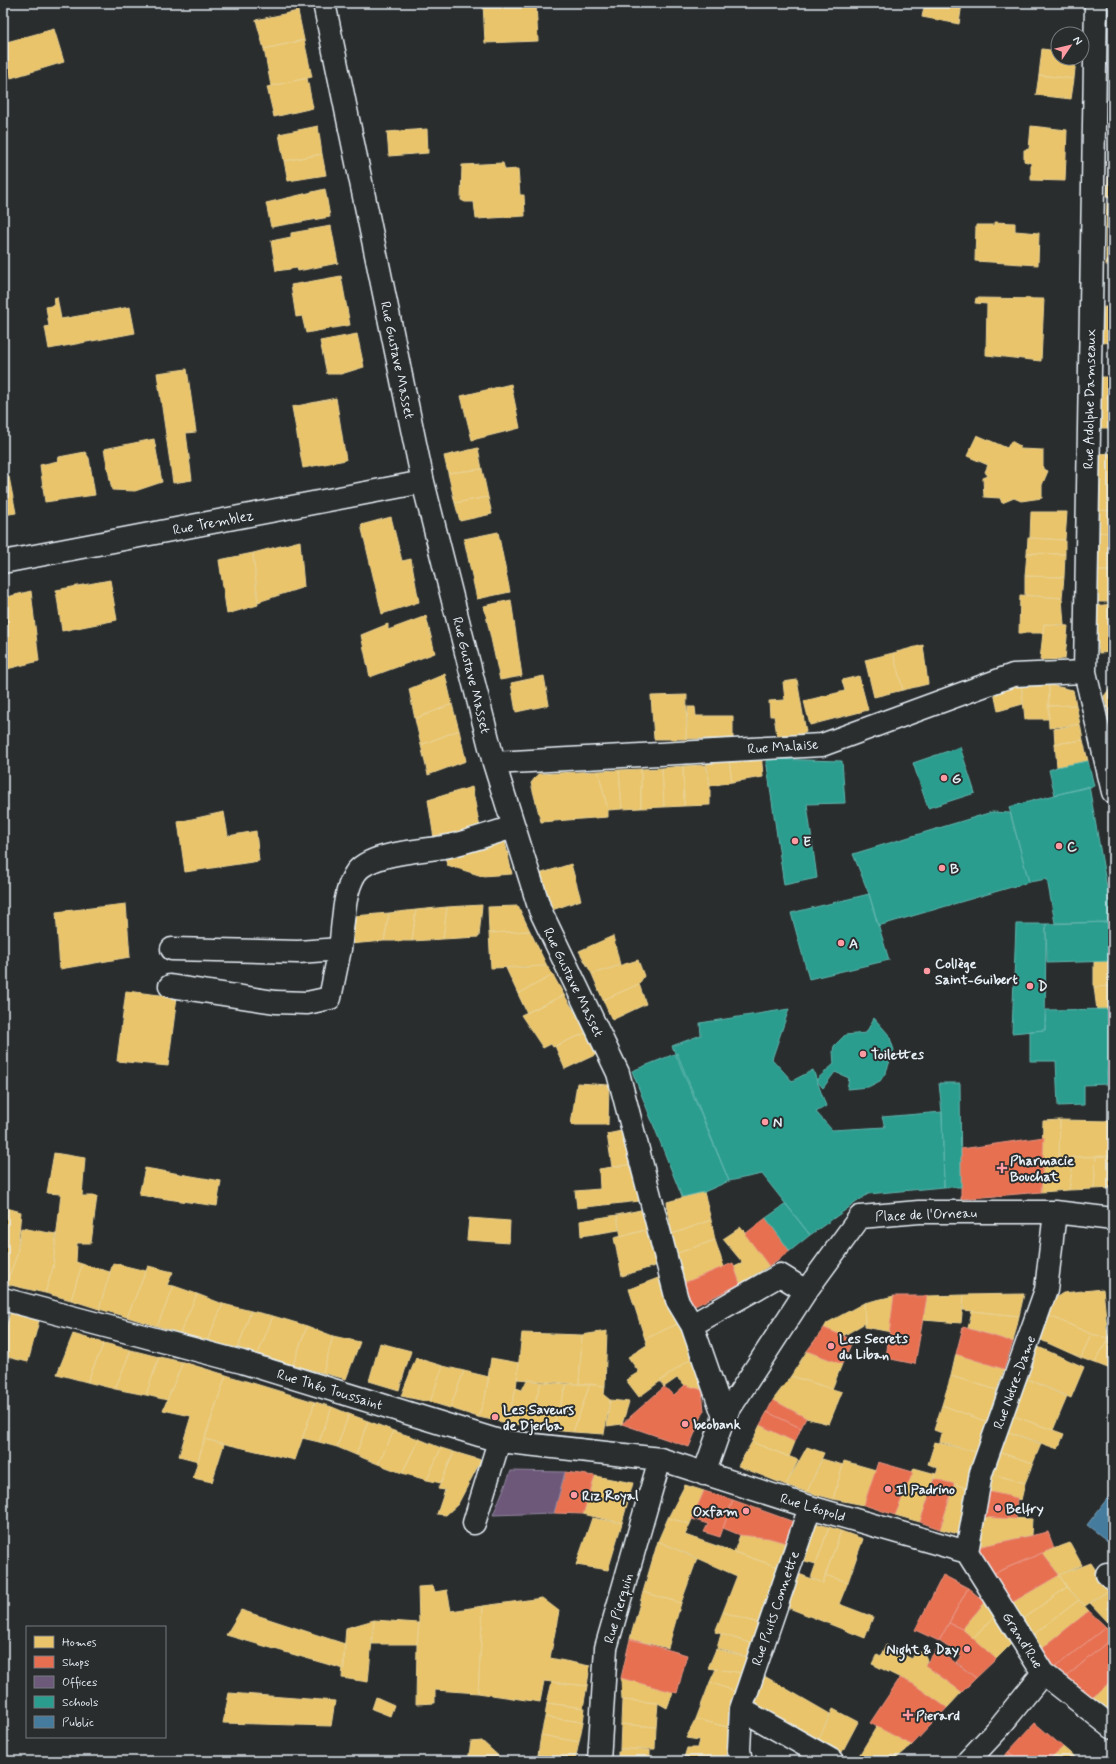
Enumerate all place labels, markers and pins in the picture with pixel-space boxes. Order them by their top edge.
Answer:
place label: G [952,770,961,788]
marker: G [939,773,949,783]
place label: E [803,833,811,851]
marker: E [790,836,800,846]
place label: C [1067,838,1077,856]
marker: C [1054,841,1064,851]
place label: B [950,860,959,878]
marker: B [937,863,947,873]
place label: A [849,935,858,953]
marker: A [836,938,846,948]
place label: Collège Saint-Guibert [935,955,1019,989]
marker: Collège Saint-Guibert [922,966,932,976]
place label: D [1038,978,1048,996]
marker: D [1025,981,1035,991]
place label: Toilettes [871,1046,925,1064]
marker: Toilettes [858,1049,868,1059]
place label: N [773,1114,782,1132]
marker: N [760,1117,770,1127]
place label: Pharmacie Bouchat [1010,1152,1074,1186]
marker: Pharmacie Bouchat [997,1163,1007,1173]
place label: Les Secrets du Liban [839,1330,909,1364]
marker: Les Secrets du Liban [826,1341,836,1351]
place label: Les Saveurs de Djerba [503,1401,575,1436]
marker: Les Saveurs de Djerba [490,1412,500,1422]
place label: beobank [693,1416,741,1434]
marker: beobank [680,1419,690,1429]
place label: Il Padrino [896,1481,955,1499]
marker: Il Padrino [883,1484,893,1494]
place label: Riz Royal [582,1487,639,1505]
marker: Riz Royal [569,1490,579,1500]
place label: Belfry [1006,1500,1044,1518]
place label: Oxfam [693,1503,738,1521]
marker: Belfry [993,1503,1003,1513]
marker: Oxfam [741,1506,751,1516]
place label: Night & Day [886,1641,959,1662]
marker: Night & Day [962,1644,972,1654]
place label: Pierard [916,1707,960,1725]
marker: Pierard [903,1710,913,1720]

